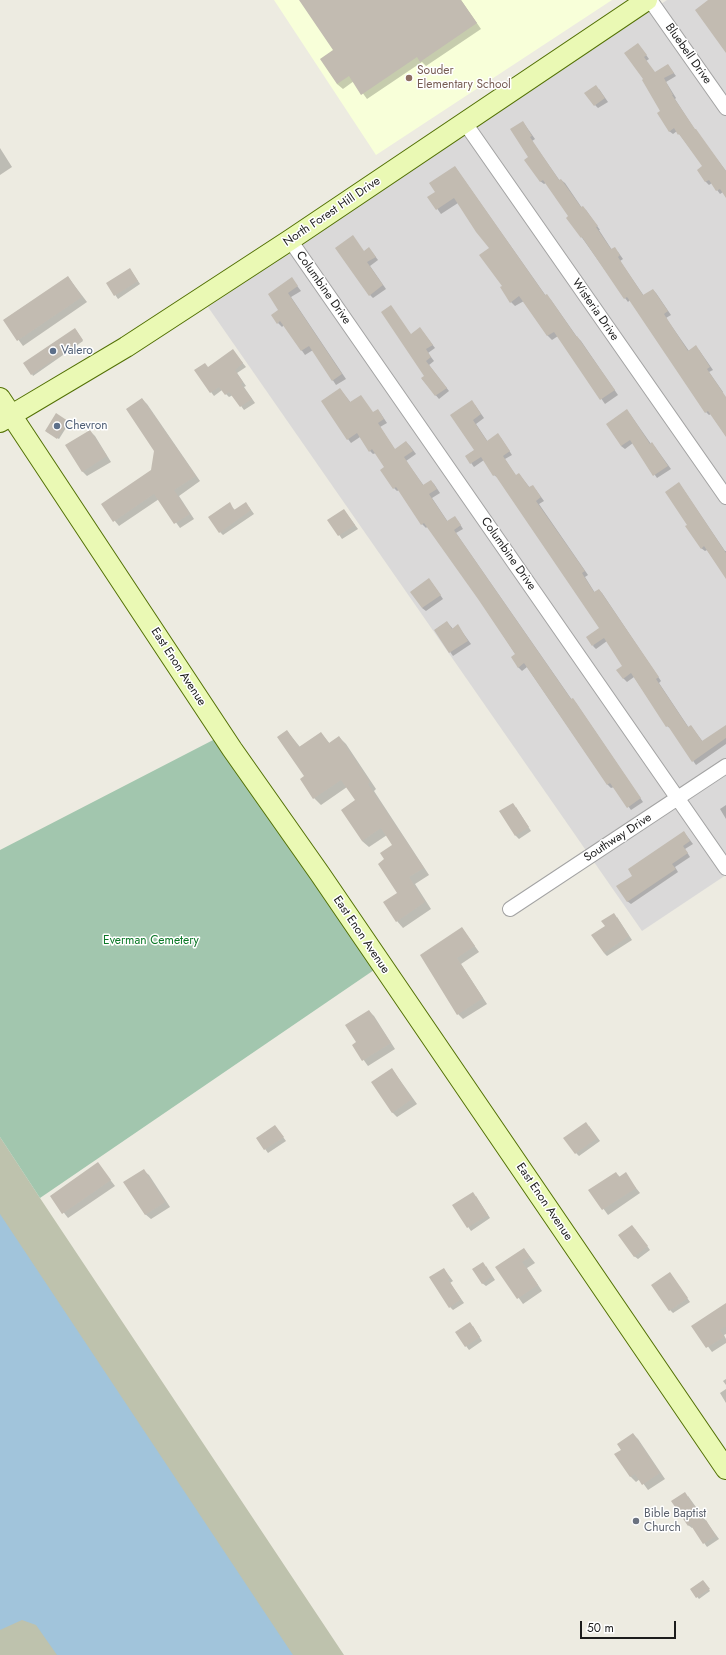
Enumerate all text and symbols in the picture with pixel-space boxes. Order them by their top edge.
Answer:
street label: Bluebell Drive [662,21,714,87]
place label: Souder Elementary School [417,64,511,92]
marker: Souder Elementary School [404,73,414,83]
street label: North Forest Hill Drive [281,174,383,250]
street label: Columbine Drive [292,249,354,327]
street label: Wisteria Drive [568,276,622,344]
place label: Valero [61,344,93,358]
marker: Valero [48,346,58,356]
place label: Chevron [65,419,108,433]
marker: Chevron [52,421,62,431]
street label: Columbine Drive [477,515,539,593]
street label: East Enon Avenue [147,625,209,709]
street label: Southway Drive [581,811,655,865]
street label: East Enon Avenue [330,893,392,977]
park label: Everman Cemetery [103,934,199,948]
street label: East Enon Avenue [513,1160,575,1244]
place label: Bible Baptist Church [644,1507,706,1535]
marker: Bible Baptist Church [631,1516,641,1526]
scale bar [582,1613,678,1639]
text: 50 m [587,1619,614,1637]

